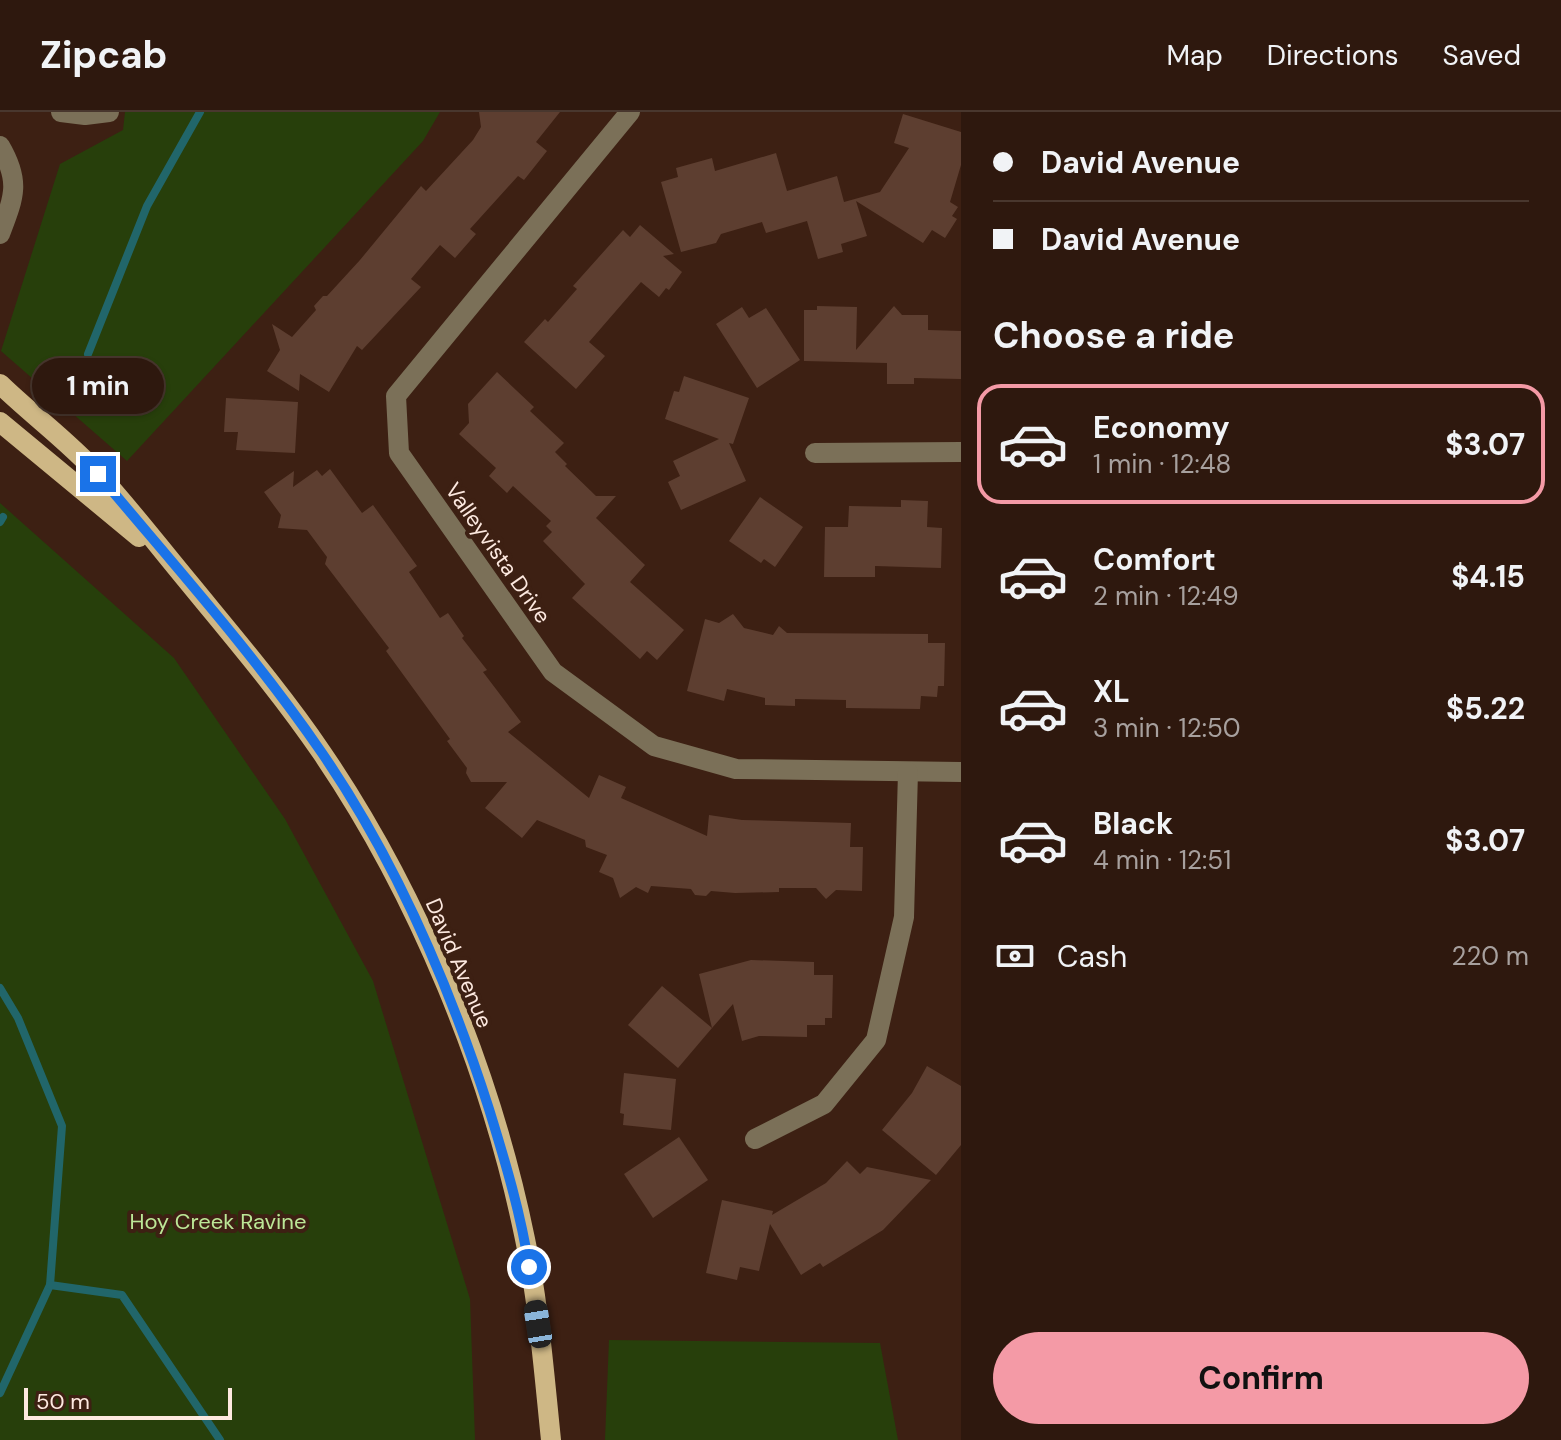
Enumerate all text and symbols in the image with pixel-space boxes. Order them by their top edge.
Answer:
text: Zipcab [40,30,167,80]
text: Map [1166,37,1223,74]
text: Directions [1267,37,1399,74]
text: Saved [1443,37,1521,74]
text: David Avenue [1041,143,1240,182]
text: David Avenue [1041,220,1240,259]
text: Choose a ride [993,312,1234,359]
callout: 1 min [32,358,164,414]
text: 1 min [66,369,130,403]
icon: car [997,408,1069,480]
text: Economy [1093,408,1230,447]
text: $3.07 [1445,425,1525,464]
text: 1 min · 12:48 [1093,447,1231,481]
route end [80,456,116,492]
street label: Valleyvista Drive [439,477,557,629]
icon: car [997,540,1069,612]
text: Comfort [1093,540,1216,579]
text: $4.15 [1451,557,1525,596]
text: 2 min · 12:49 [1093,579,1239,613]
icon: car [997,672,1069,744]
text: XL [1093,672,1130,711]
text: $5.22 [1446,689,1525,728]
text: 3 min · 12:50 [1093,711,1241,745]
icon: car [997,804,1069,876]
text: Black [1093,804,1173,843]
text: $3.07 [1445,821,1525,860]
text: 4 min · 12:51 [1093,843,1231,877]
street label: David Avenue [419,894,499,1032]
icon: cash [993,934,1037,978]
text: Cash [1057,937,1127,976]
text: 220 m [1451,939,1529,973]
park label: Hoy Creek Ravine [130,1207,306,1236]
route start [511,1249,547,1285]
car [522,1298,554,1350]
button: Confirm [993,1332,1529,1424]
scale bar [24,1384,232,1420]
text: 50 m [36,1387,90,1416]

